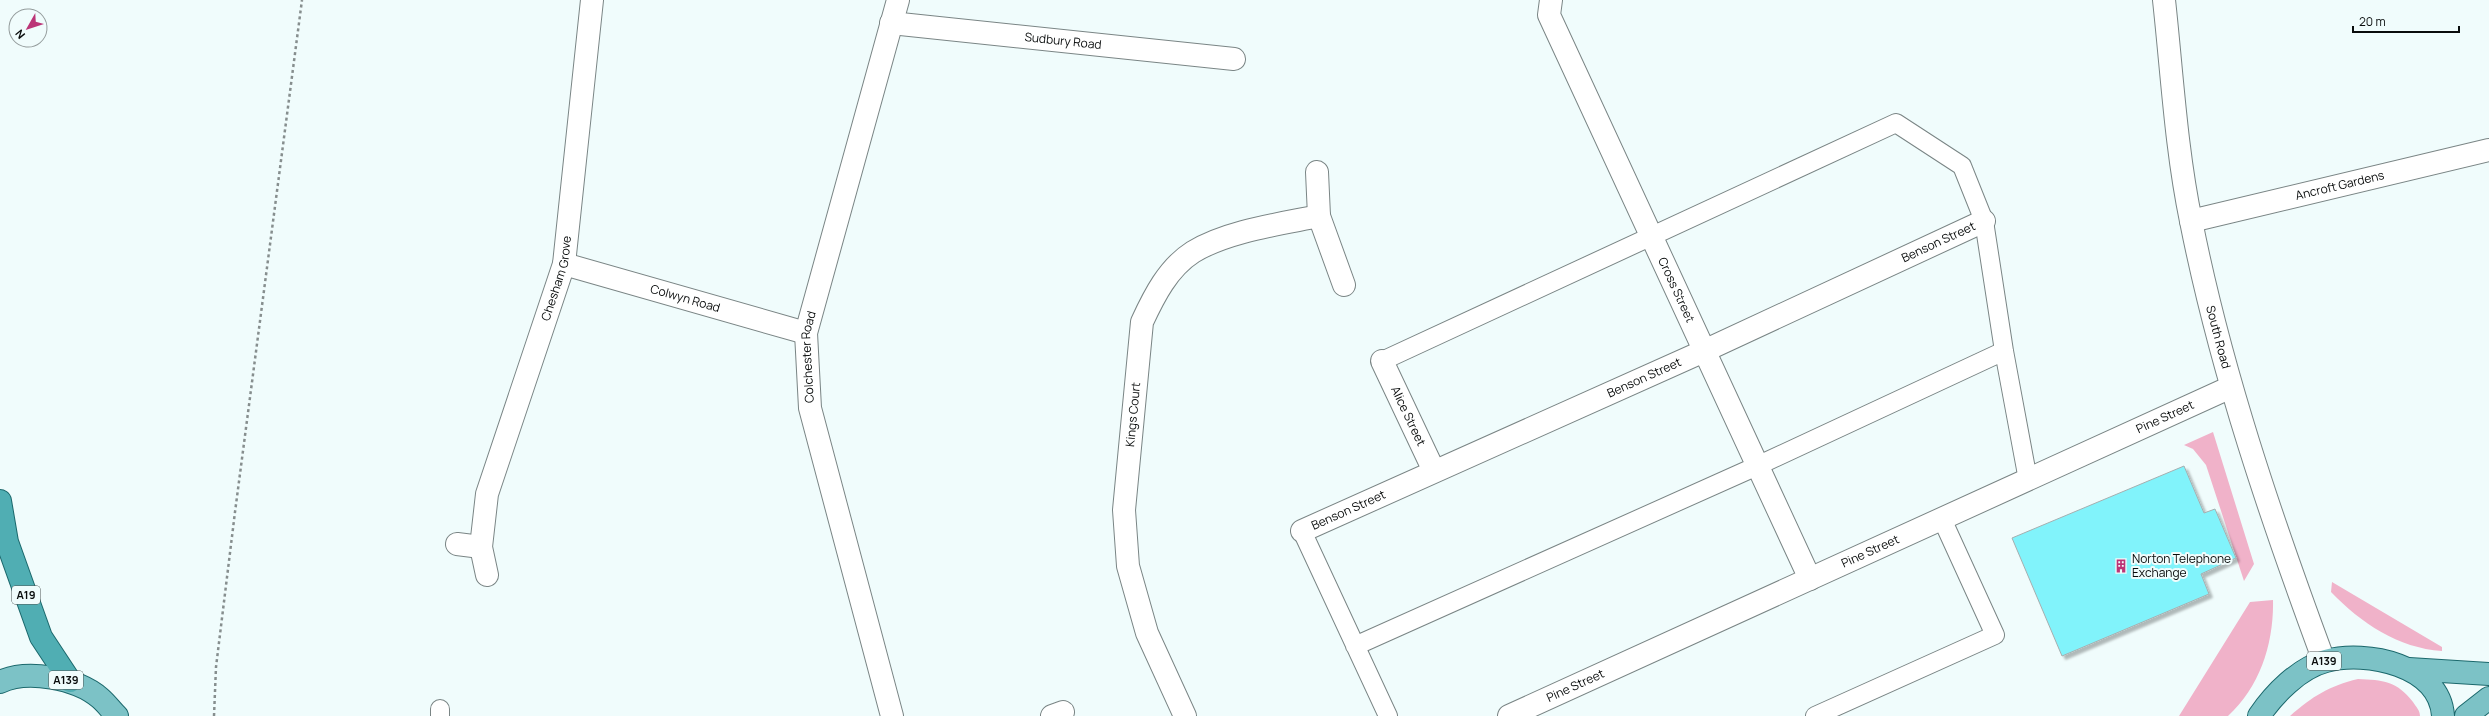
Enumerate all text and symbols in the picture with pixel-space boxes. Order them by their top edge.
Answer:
north arrow [8,8,48,48]
scale bar [2353,8,2459,34]
text: 20 m [2359,13,2386,30]
text: N [11,27,28,42]
street label: Sudbury Road [1024,28,1102,53]
street label: Ancroft Gardens [2294,166,2386,204]
street label: Benson Street [1899,217,1978,266]
street label: Chesham Grove [537,235,575,323]
street label: Cross Street [1654,254,1699,325]
street label: Colwyn Road [648,280,722,316]
street label: South Road [2202,304,2235,370]
street label: Colchester Road [797,309,820,403]
street label: Benson Street [1604,353,1684,401]
street label: Kings Court [1121,381,1144,448]
street label: Alice Street [1387,383,1430,449]
street label: Pine Street [2133,396,2197,437]
street label: Benson Street [1309,486,1388,534]
street label: Pine Street [1838,530,1902,571]
place label: Norton Telephone Exchange [2132,550,2231,581]
building icon: Norton Telephone Exchange [2113,558,2129,574]
road number: A19 [12,586,40,604]
road number: A139 [2307,652,2341,670]
street label: Pine Street [1544,665,1607,706]
road number: A139 [49,671,83,689]

